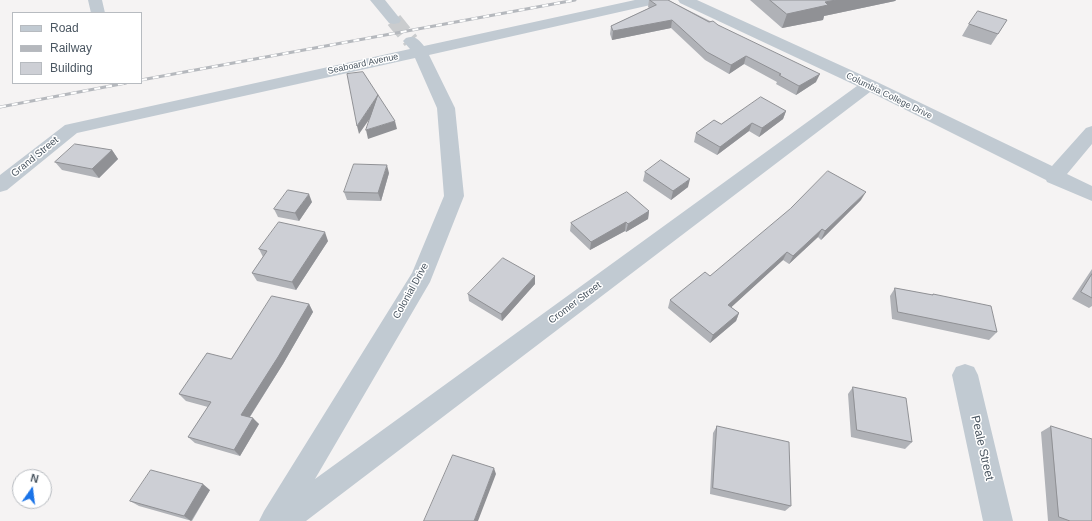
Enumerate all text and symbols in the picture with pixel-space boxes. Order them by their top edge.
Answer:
legend [12,12,142,84]
text: Road [50,21,79,35]
text: Railway [50,41,92,55]
street label: Seaboard Avenue [327,51,399,77]
text: Building [50,61,93,75]
street label: Columbia College Drive [844,70,934,122]
street label: Grand Street [9,134,61,180]
street label: Colonial Drive [391,261,431,321]
street label: Cromer Street [546,279,604,327]
street label: Peale Street [968,414,996,482]
north arrow [12,469,52,509]
text: N [29,472,40,485]

